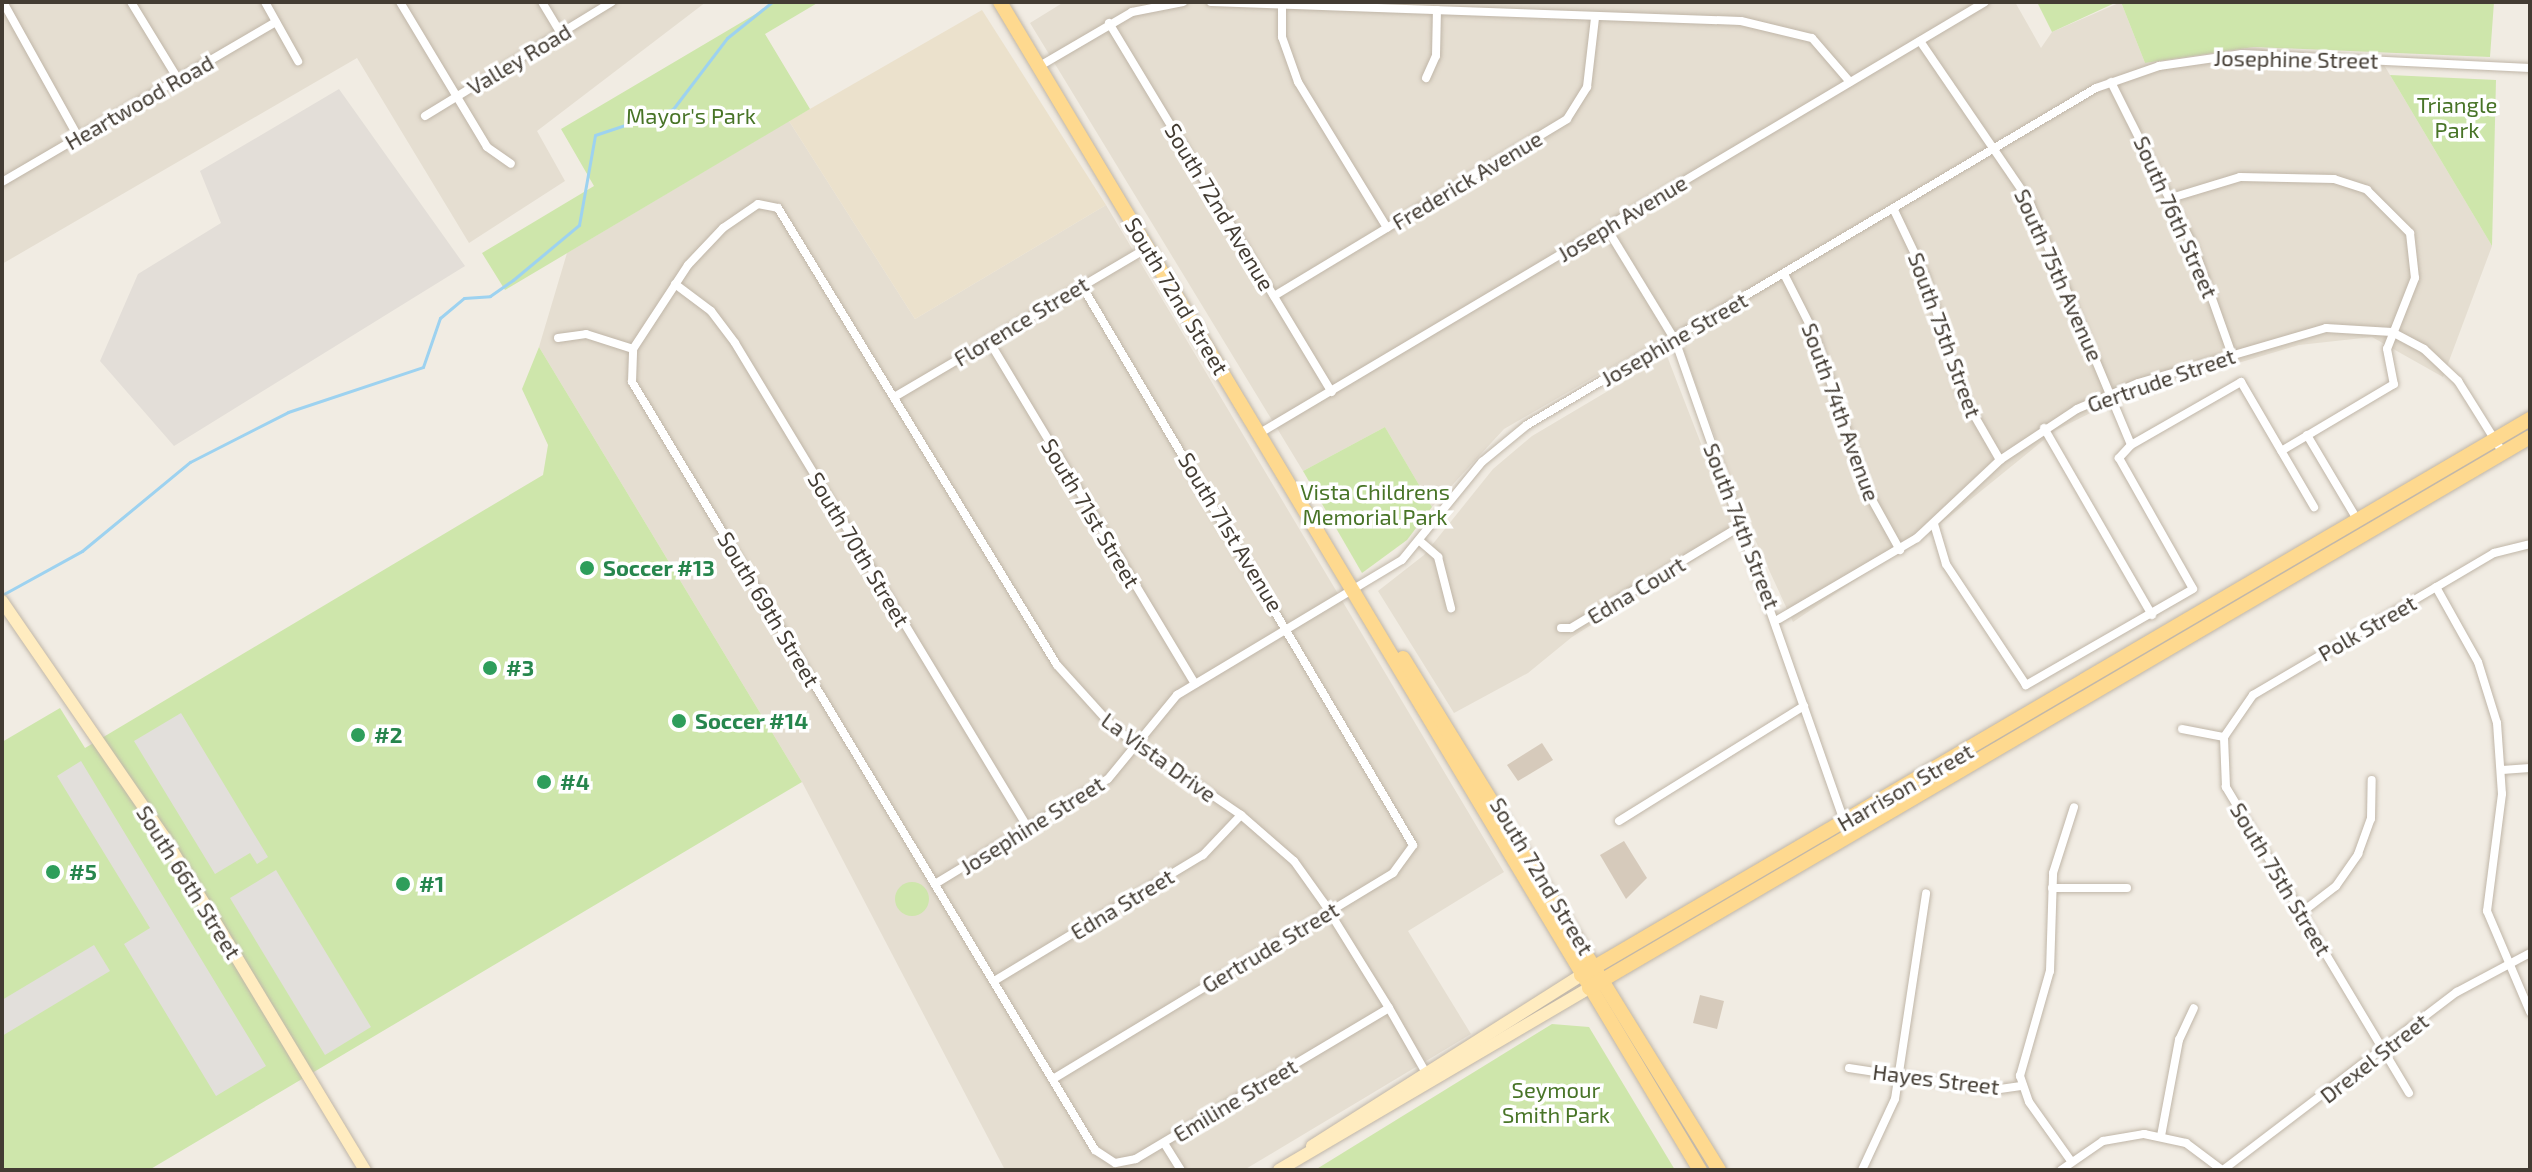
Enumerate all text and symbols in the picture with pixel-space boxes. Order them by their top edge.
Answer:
street label: Valley Road [462,18,576,100]
street label: Josephine Street [2213,44,2379,74]
street label: Heartwood Road [60,49,218,155]
park label: Triangle Park [2417,91,2497,142]
park label: Mayor's Park [626,103,756,129]
street label: South 72nd Avenue [1159,118,1281,296]
street label: Frederick Avenue [1387,125,1547,235]
street label: South 76th Street [2128,132,2224,302]
street label: Joseph Avenue [1552,169,1692,267]
street label: South 75th Avenue [2009,185,2109,365]
street label: South 72nd Street [1120,213,1234,379]
street label: South 75th Street [1903,249,1987,421]
street label: Florence Street [949,270,1093,372]
street label: Josephine Street [1596,286,1752,392]
street label: South 74th Avenue [1796,319,1886,505]
street label: Gertrude Street [2084,342,2238,418]
street label: South 71st Street [1036,434,1146,592]
street label: South 74th Street [1698,439,1786,613]
street label: South 71st Avenue [1173,447,1289,617]
street label: South 70th Street [803,467,915,631]
park label: Vista Childrens Memorial Park [1300,478,1450,530]
street label: South 69th Street [712,527,826,691]
street label: Edna Court [1582,550,1690,630]
place label: Soccer #13 [603,555,715,581]
marker: Soccer #13 [578,559,596,577]
street label: Polk Street [2313,589,2421,667]
place label: #3 [506,655,534,681]
marker: #3 [481,659,499,677]
street label: La Vista Drive [1096,706,1222,808]
place label: Soccer #14 [695,708,809,734]
marker: Soccer #14 [670,712,688,730]
place label: #2 [374,722,402,748]
marker: #2 [349,726,367,744]
street label: Harrison Street [1832,737,1978,837]
place label: #4 [560,769,590,795]
street label: Josephine Street [955,770,1109,880]
marker: #4 [535,773,553,791]
street label: South 72nd Street [1485,793,1599,959]
street label: South 75th Street [2225,798,2337,960]
street label: South 66th Street [131,800,247,964]
place label: #5 [69,859,97,885]
marker: #5 [44,863,62,881]
street label: Edna Street [1066,863,1178,945]
place label: #1 [419,871,444,897]
marker: #1 [394,875,412,893]
street label: Gertrude Street [1197,896,1343,998]
street label: Drexel Street [2314,1007,2434,1109]
street label: Emiline Street [1168,1053,1302,1147]
street label: Hayes Street [1871,1058,2001,1100]
park label: Seymour Smith Park [1502,1076,1610,1128]

